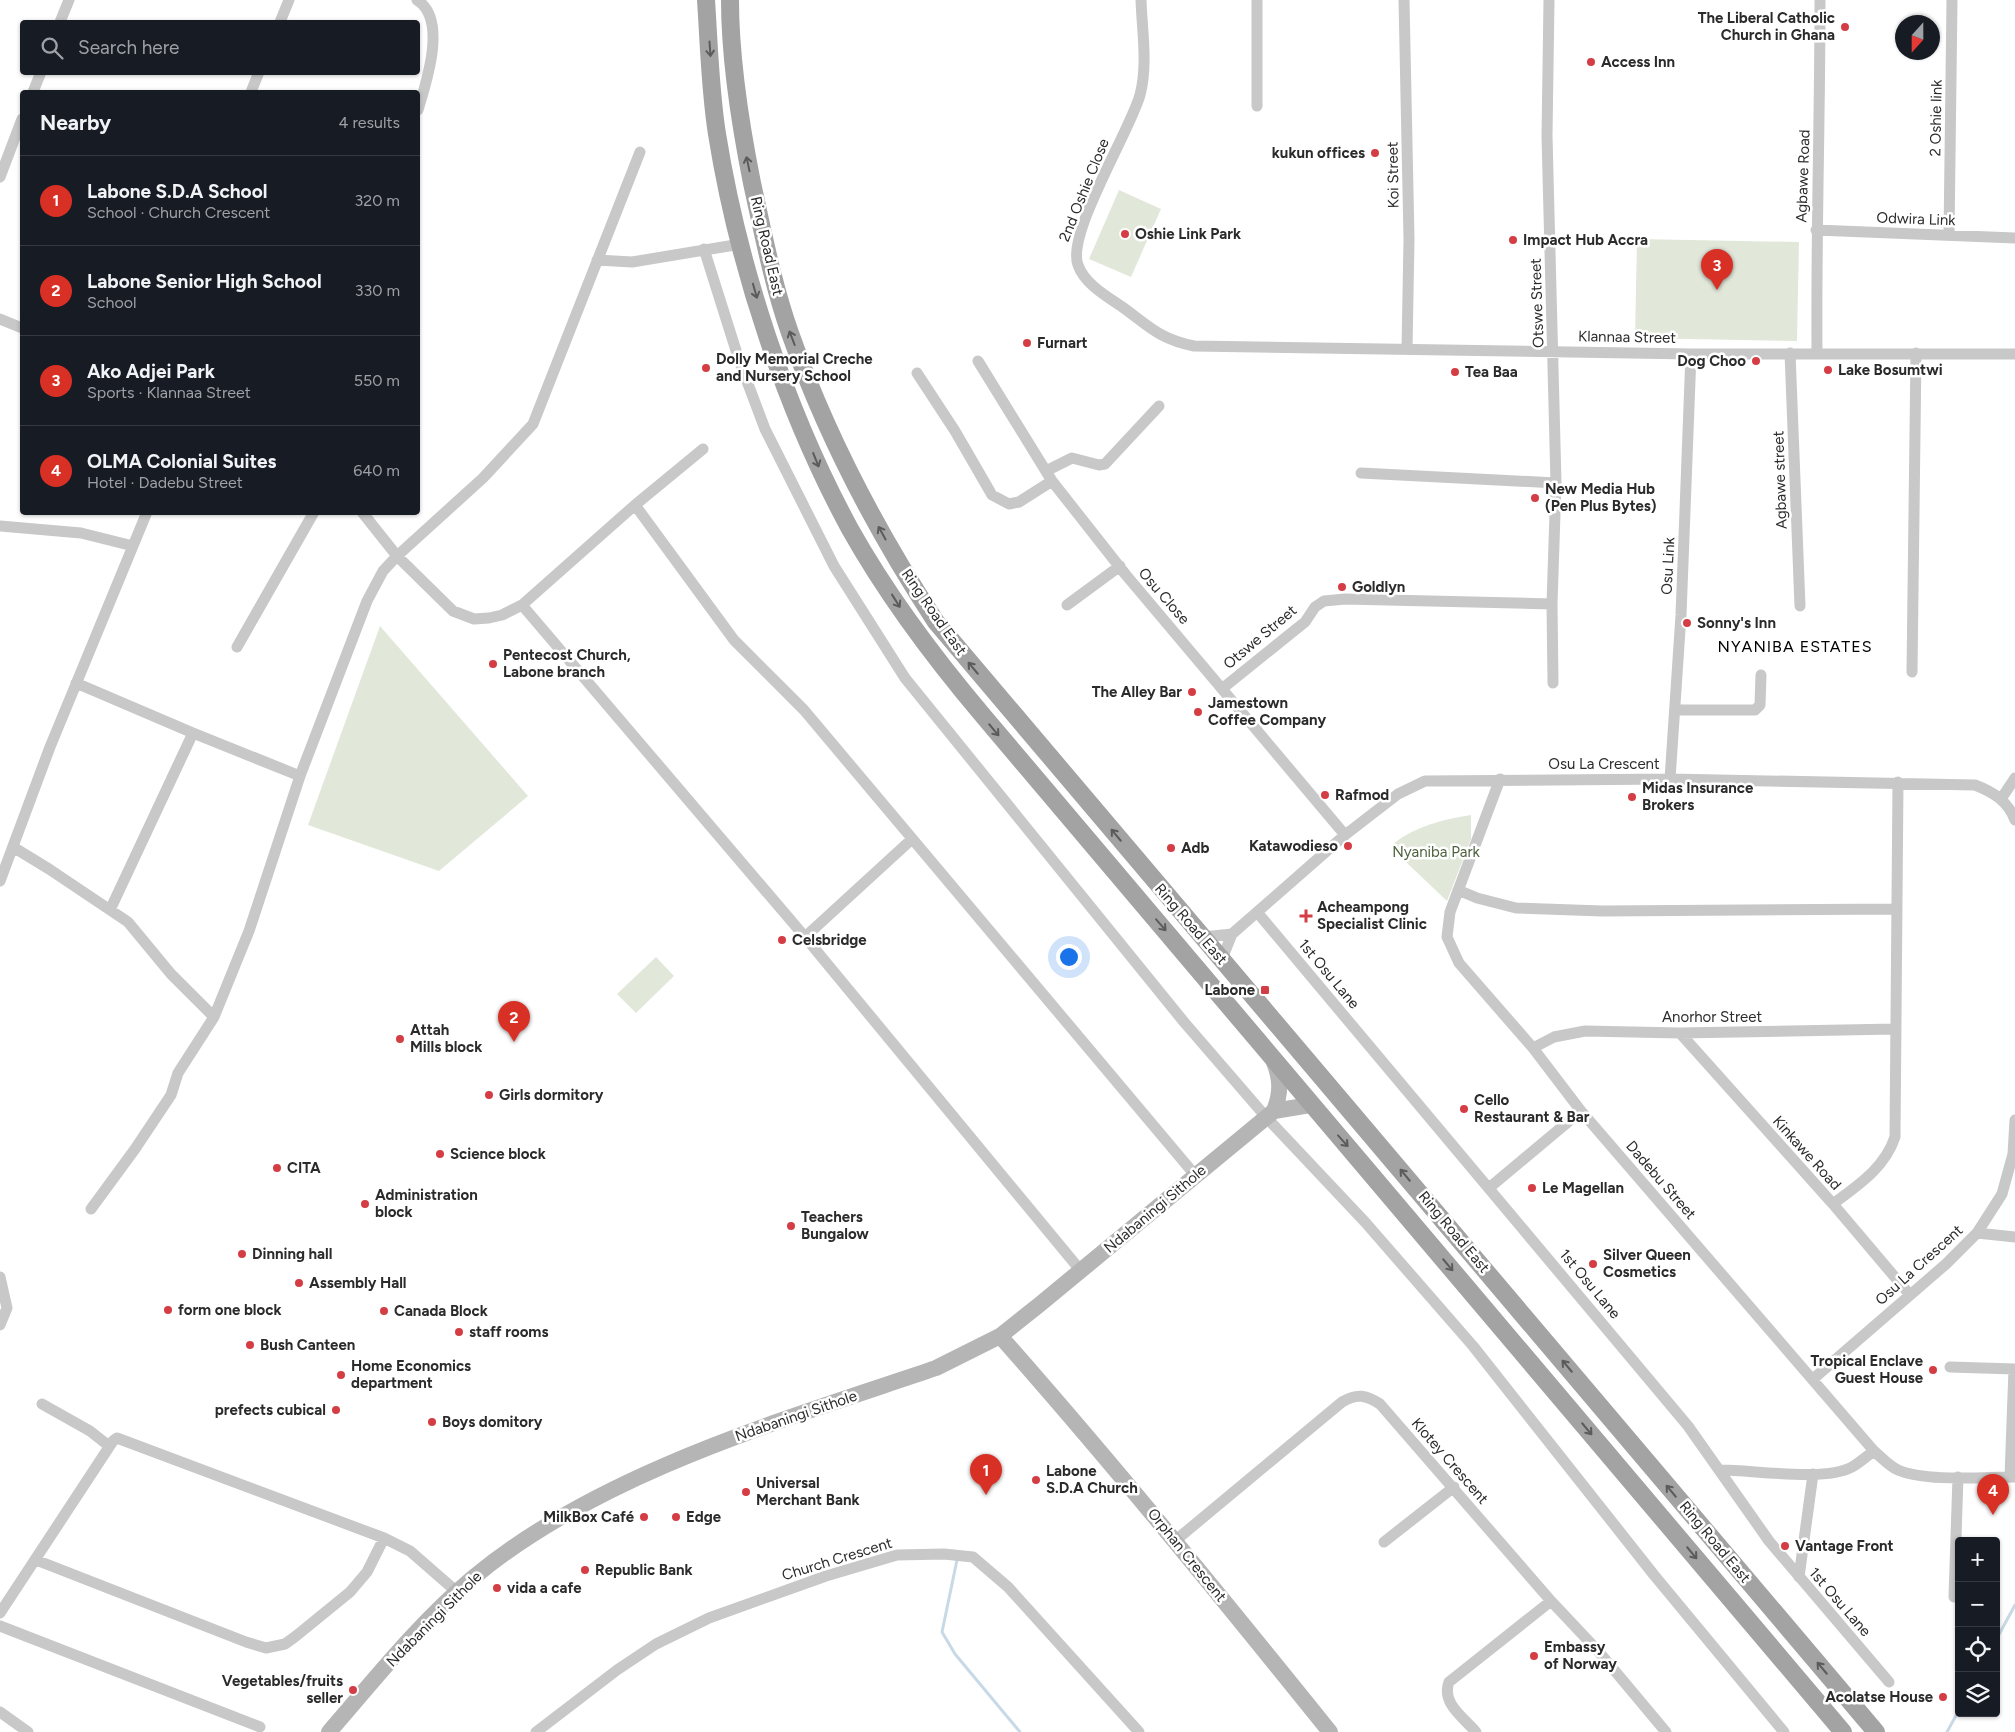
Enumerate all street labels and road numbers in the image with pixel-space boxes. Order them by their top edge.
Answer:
street label: 2 Oshie link [1926,79,1946,157]
street label: Agbawe Road [1792,129,1814,223]
street label: 2nd Oshie Close [1055,136,1113,244]
street label: Koi Street [1383,141,1403,209]
street label: Ring Road East [747,195,787,298]
street label: Odwira Link [1876,209,1957,229]
street label: Otswe Street [1526,257,1548,348]
street label: Klannaa Street [1578,327,1676,347]
street label: Agbawe street [1769,430,1791,530]
street label: Osu Link [1658,536,1679,595]
street label: Osu Close [1135,564,1193,628]
street label: Ring Road East [898,565,971,659]
street label: Otswe Street [1220,601,1300,673]
street label: Osu La Crescent [1548,755,1660,773]
street label: Ring Road East [1151,880,1231,968]
street label: 1st Osu Lane [1295,936,1363,1012]
street label: Anorhor Street [1662,1008,1762,1026]
street label: Kinkawe Road [1769,1112,1845,1194]
street label: Dadebu Street [1622,1137,1700,1223]
street label: Ndabaningi Sithole [1100,1161,1210,1257]
street label: Ring Road East [1415,1187,1494,1277]
street label: Osu La Crescent [1872,1221,1967,1309]
street label: 1st Osu Lane [1556,1246,1624,1322]
street label: Ndabaningi Sithole [733,1387,859,1445]
street label: Klotey Crescent [1408,1414,1492,1508]
street label: Ring Road East [1676,1497,1755,1587]
street label: Orphan Crescent [1144,1505,1230,1606]
street label: Church Crescent [780,1534,895,1584]
street label: 1st Osu Lane [1805,1564,1875,1640]
street label: Ndabaningi Sithole [383,1568,485,1670]

